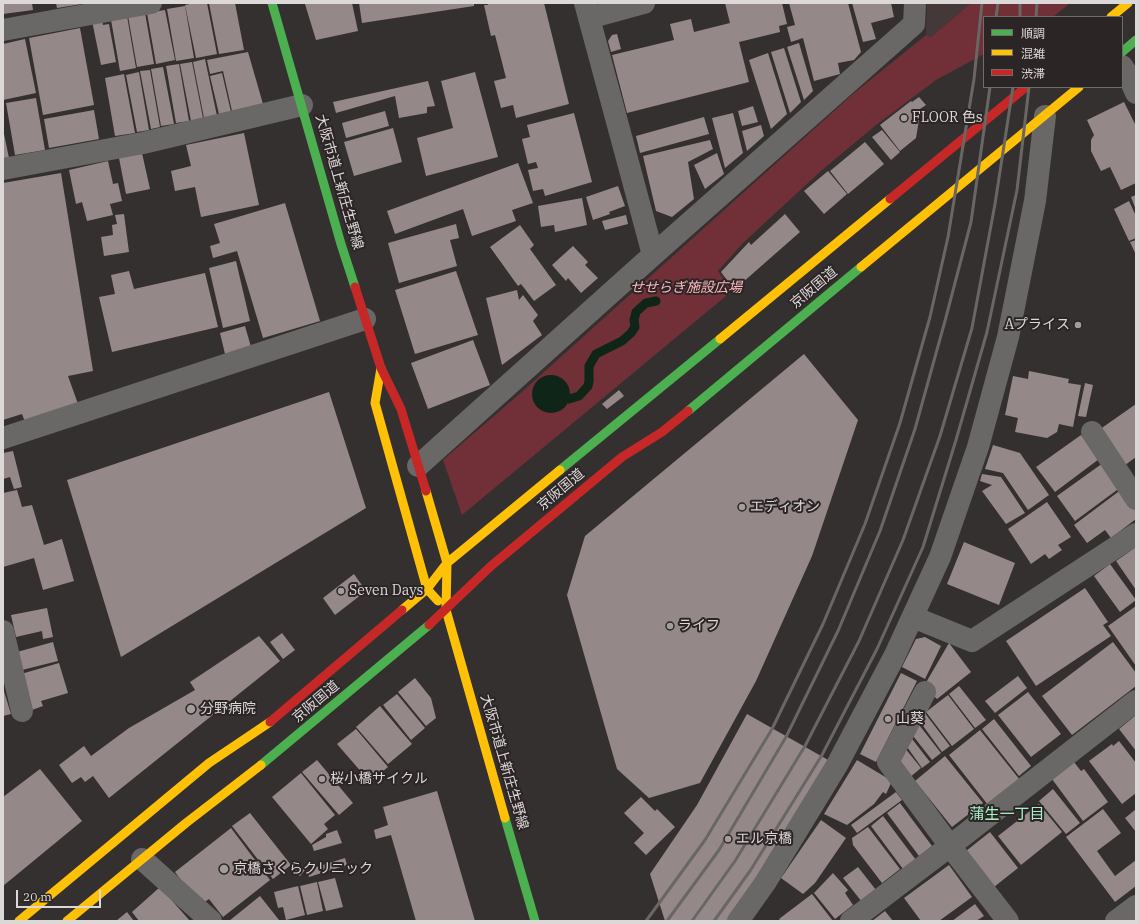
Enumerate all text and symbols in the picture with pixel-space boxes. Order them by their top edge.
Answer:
legend [983,16,1123,88]
text: 順調 [1021,26,1045,41]
text: 混雑 [1021,46,1045,61]
text: 渋滞 [1021,66,1045,81]
place label: FLOOR 色s [912,110,983,126]
street label: 大阪市道上新庄生野線 [312,112,366,252]
marker: FLOOR 色s [899,113,909,123]
street label: 京阪国道 [787,264,841,312]
park label: せせらぎ施設広場 [630,280,742,296]
place label: Aプライス [1004,317,1070,333]
marker: Aプライス [1073,320,1083,330]
street label: 京阪国道 [534,466,588,514]
place label: エディオン [750,499,820,515]
marker: エディオン [737,502,747,512]
place label: Seven Days [349,583,423,599]
marker: Seven Days [336,586,346,596]
place label: ライフ [678,618,720,634]
marker: ライフ [665,621,675,631]
street label: 京阪国道 [289,678,343,726]
street label: 大阪市道上新庄生野線 [477,692,531,832]
place label: 分野病院 [200,701,256,717]
marker: 分野病院 [185,703,197,715]
place label: 山葵 [896,711,924,727]
marker: 山葵 [883,714,893,724]
place label: 桜小橋サイクル [330,771,428,787]
marker: 桜小橋サイクル [317,774,327,784]
district label: 蒲生一丁目 [970,806,1044,824]
place label: エル京橋 [736,831,792,847]
marker: エル京橋 [723,834,733,844]
place label: 京橋さくらクリニック [233,861,373,877]
marker: 京橋さくらクリニック [218,863,230,875]
scale bar [18,882,103,908]
text: 20 m [23,889,52,904]

